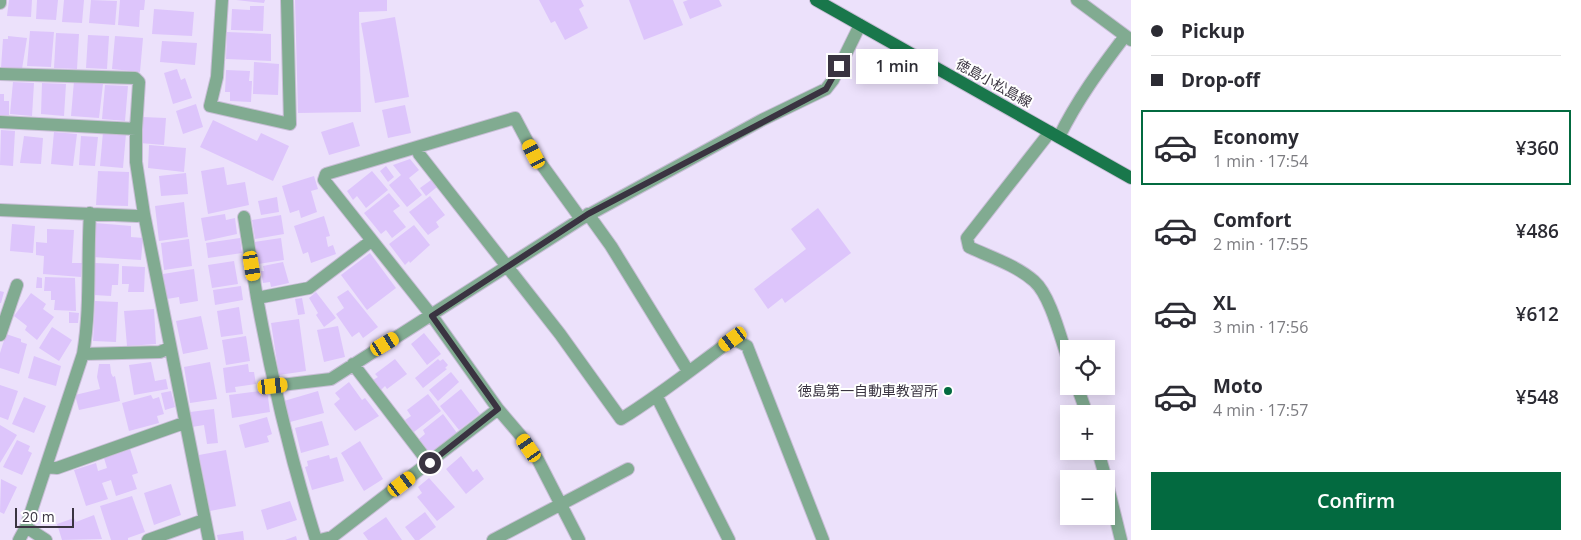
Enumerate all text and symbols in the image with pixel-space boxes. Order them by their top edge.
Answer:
text: Pickup [1181,18,1245,44]
callout: 1 min [856,48,939,84]
street label: 徳島小松島線 [953,54,1036,111]
route end [828,55,850,77]
text: 1 min [875,55,919,77]
text: Drop-off [1181,67,1260,93]
text: Economy [1213,124,1299,150]
icon: car [1153,125,1198,170]
text: ¥360 [1516,135,1559,161]
car [520,137,547,171]
text: 1 min · 17:54 [1213,150,1308,172]
text: Comfort [1213,207,1292,233]
icon: car [1153,208,1198,253]
text: ¥486 [1516,218,1559,244]
text: 2 min · 17:55 [1213,233,1308,255]
car [242,250,261,282]
text: XL [1213,290,1236,316]
icon: car [1153,291,1198,336]
text: ¥612 [1516,301,1559,327]
text: 3 min · 17:56 [1213,316,1308,338]
car [716,324,749,354]
car [368,330,401,358]
map controls [1060,340,1115,525]
button: locate [1060,340,1115,395]
text: Moto [1213,373,1263,399]
icon: car [1153,374,1198,419]
car [257,377,288,395]
place label: 徳島第一自動車教習所 [798,381,938,400]
text: ¥548 [1516,384,1559,410]
marker: 徳島第一自動車教習所 [942,385,954,397]
text: 4 min · 17:57 [1213,399,1308,421]
button: + [1060,405,1115,460]
car [514,431,543,465]
route start [419,452,441,474]
car [385,469,418,499]
button: − [1060,470,1115,525]
button: Confirm [1151,472,1561,530]
scale bar [15,505,74,528]
text: 20 m [22,507,55,526]

